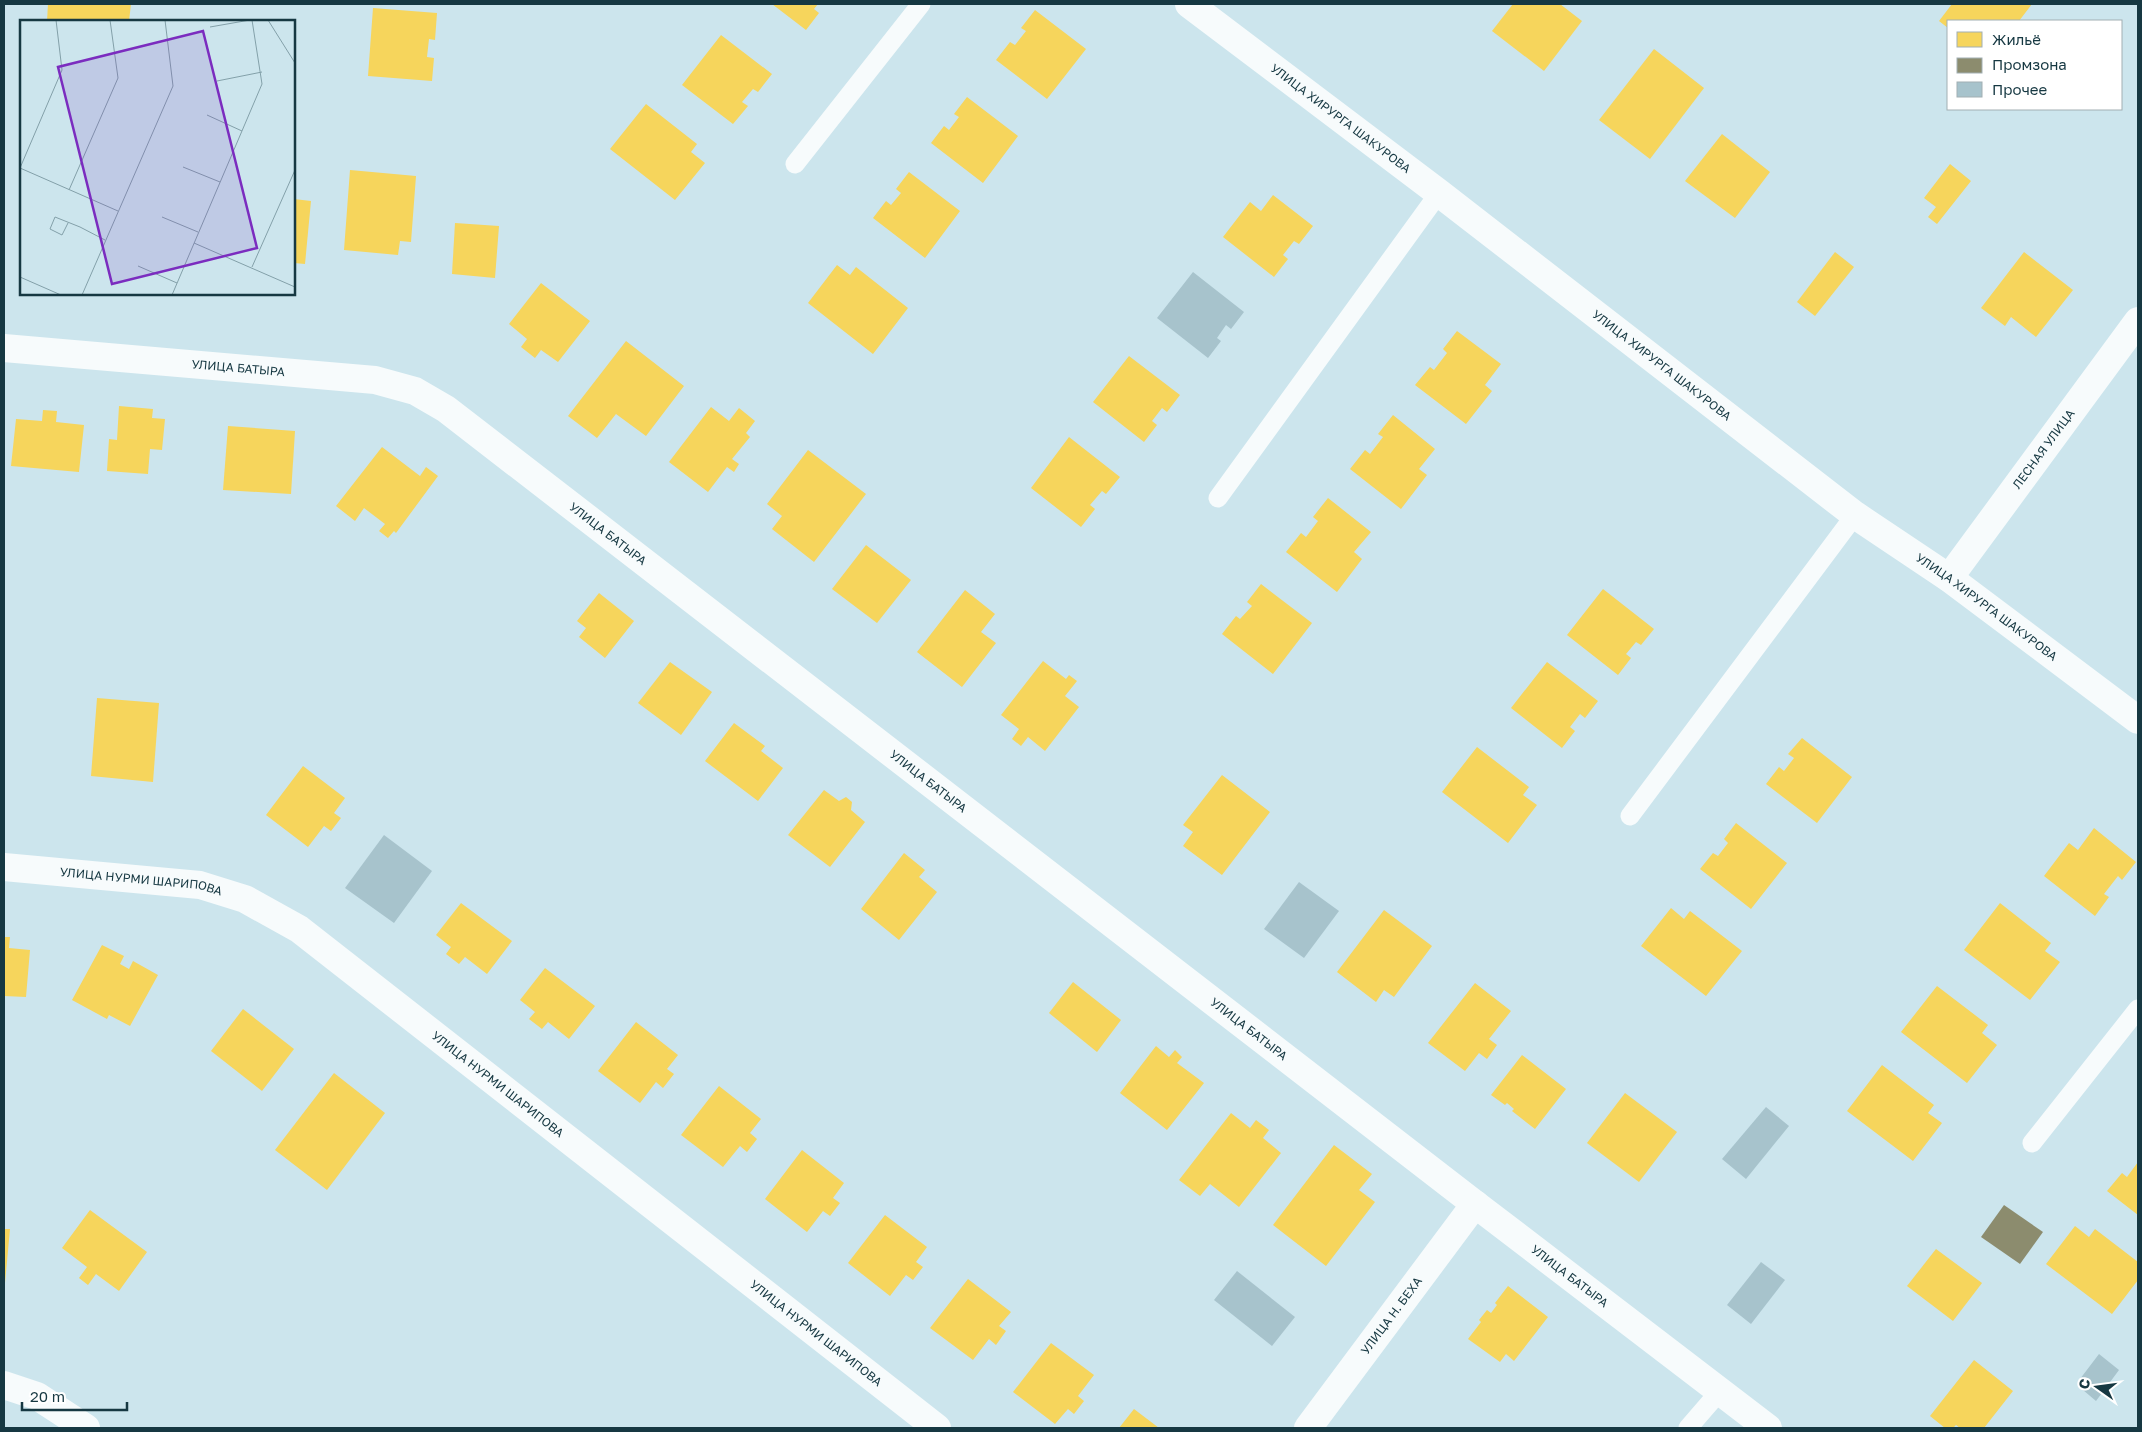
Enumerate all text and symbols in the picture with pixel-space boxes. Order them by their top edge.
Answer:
inset map [20,20,295,295]
legend [1947,20,2122,110]
text: Жильё [1992,30,2041,48]
text: Промзона [1992,55,2067,73]
street label: УЛИЦА ХИРУРГА ШАКУРОВА [1268,60,1414,176]
text: Прочее [1992,80,2048,98]
street label: УЛИЦА ХИРУРГА ШАКУРОВА [1589,306,1735,423]
street label: УЛИЦА БАТЫРА [191,356,285,379]
street label: ЛЕСНАЯ УЛИЦА [2009,406,2078,492]
street label: УЛИЦА БАТЫРА [566,499,650,568]
street label: УЛИЦА ХИРУРГА ШАКУРОВА [1913,550,2060,664]
street label: УЛИЦА БАТЫРА [887,747,970,816]
street label: УЛИЦА НУРМИ ШАРИПОВА [59,864,224,899]
street label: УЛИЦА БАТЫРА [1207,994,1291,1063]
street label: УЛИЦА НУРМИ ШАРИПОВА [429,1028,567,1140]
street label: УЛИЦА БАТЫРА [1528,1241,1612,1310]
street label: УЛИЦА Н. БЕХА [1357,1274,1425,1357]
street label: УЛИЦА НУРМИ ШАРИПОВА [747,1277,885,1389]
north arrow [2072,1362,2122,1412]
text: С [2074,1377,2093,1391]
scale bar [22,1380,128,1412]
text: 20 m [30,1387,65,1405]

